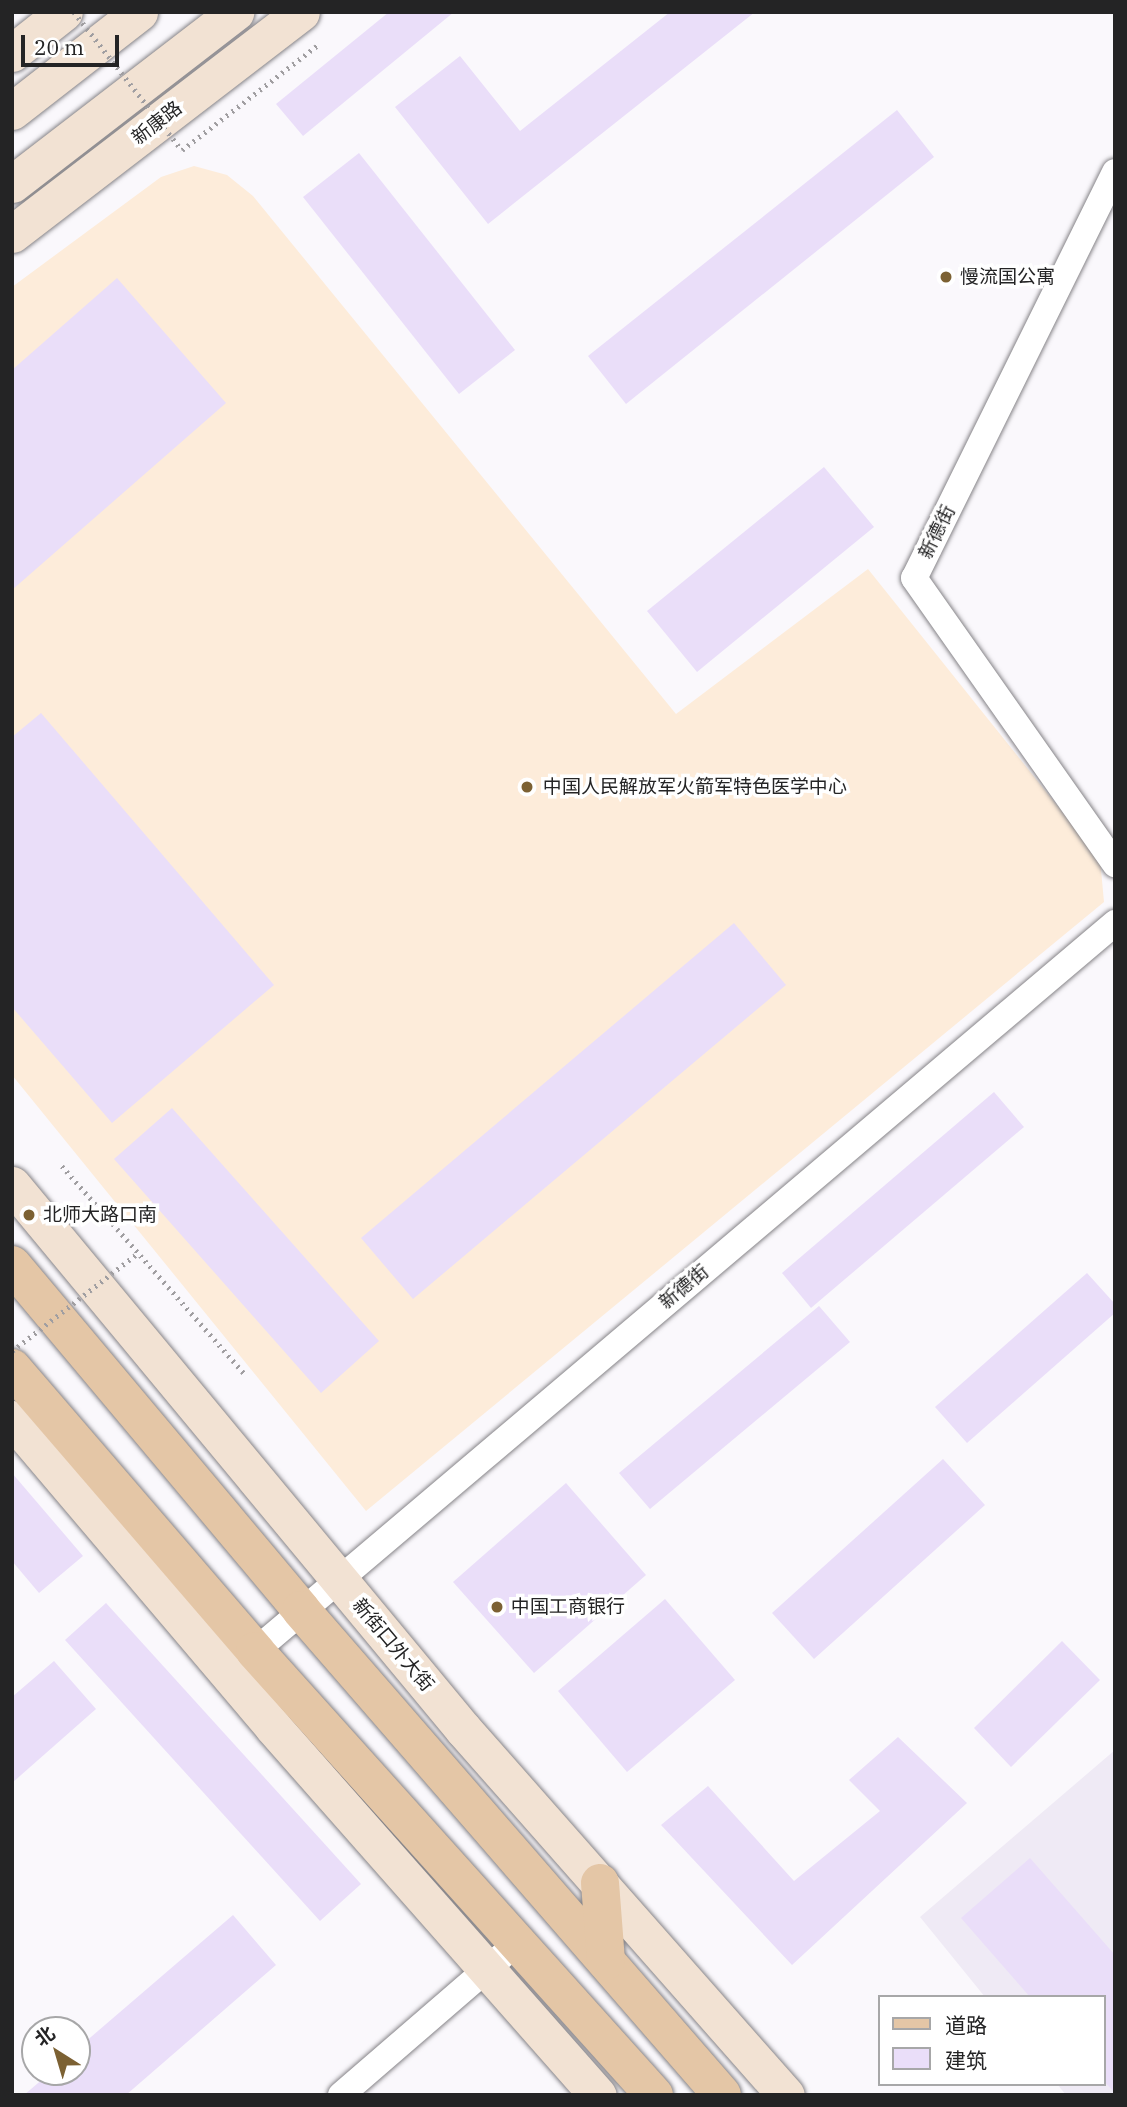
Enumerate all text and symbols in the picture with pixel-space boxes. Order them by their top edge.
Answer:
scale bar [24,21,122,65]
text: 20 m [34,33,84,61]
street label: 新康路 [128,96,186,150]
place label: 慢流国公寓 [960,266,1055,288]
marker: 慢流国公寓 [938,269,954,285]
street label: 新德街 [914,501,960,563]
place label: 中国人民解放军火箭军特色医学中心 [543,776,847,798]
marker: 中国人民解放军火箭军特色医学中心 [517,777,537,797]
place label: 北师大路口南 [43,1204,157,1226]
marker: 北师大路口南 [21,1207,37,1223]
street label: 新德街 [655,1260,713,1314]
street label: 新街口外大街 [348,1594,438,1696]
place label: 中国工商银行 [511,1596,625,1618]
marker: 中国工商银行 [489,1599,505,1615]
legend [878,1995,1106,2086]
text: 道路 [945,2011,987,2039]
north arrow [21,2016,91,2086]
text: 北 [30,2021,59,2051]
text: 建筑 [945,2046,987,2074]

